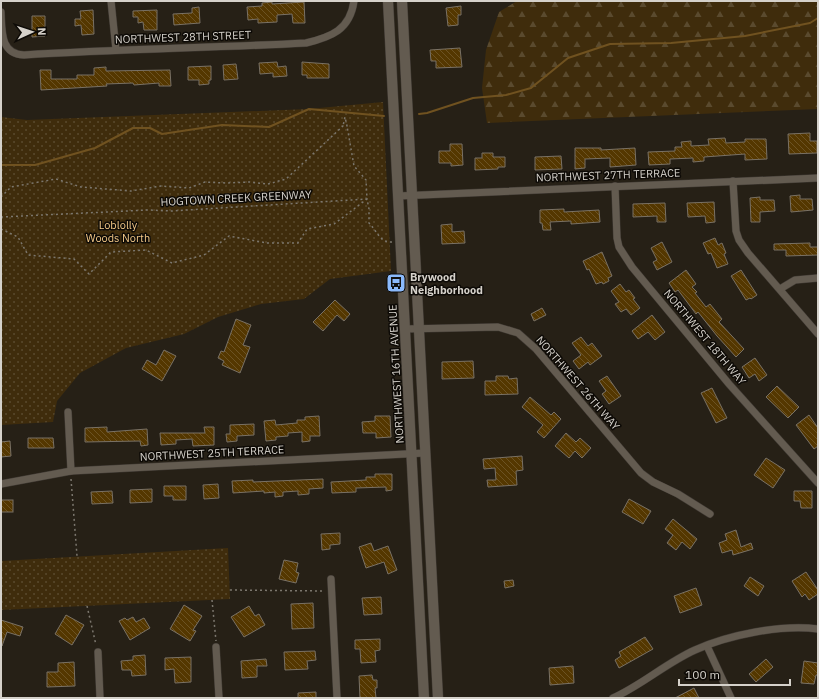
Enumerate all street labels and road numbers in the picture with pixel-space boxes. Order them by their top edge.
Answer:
street label: NORTHWEST 28TH STREET [115,28,252,46]
street label: NORTHWEST 27TH TERRACE [536,165,680,185]
street label: HOGTOWN CREEK GREENWAY [160,187,312,209]
street label: NORTHWEST 18TH WAY [661,286,749,388]
street label: NORTHWEST 16TH AVENUE [385,304,407,444]
street label: NORTHWEST 26TH WAY [533,333,623,433]
street label: NORTHWEST 25TH TERRACE [139,442,285,464]

